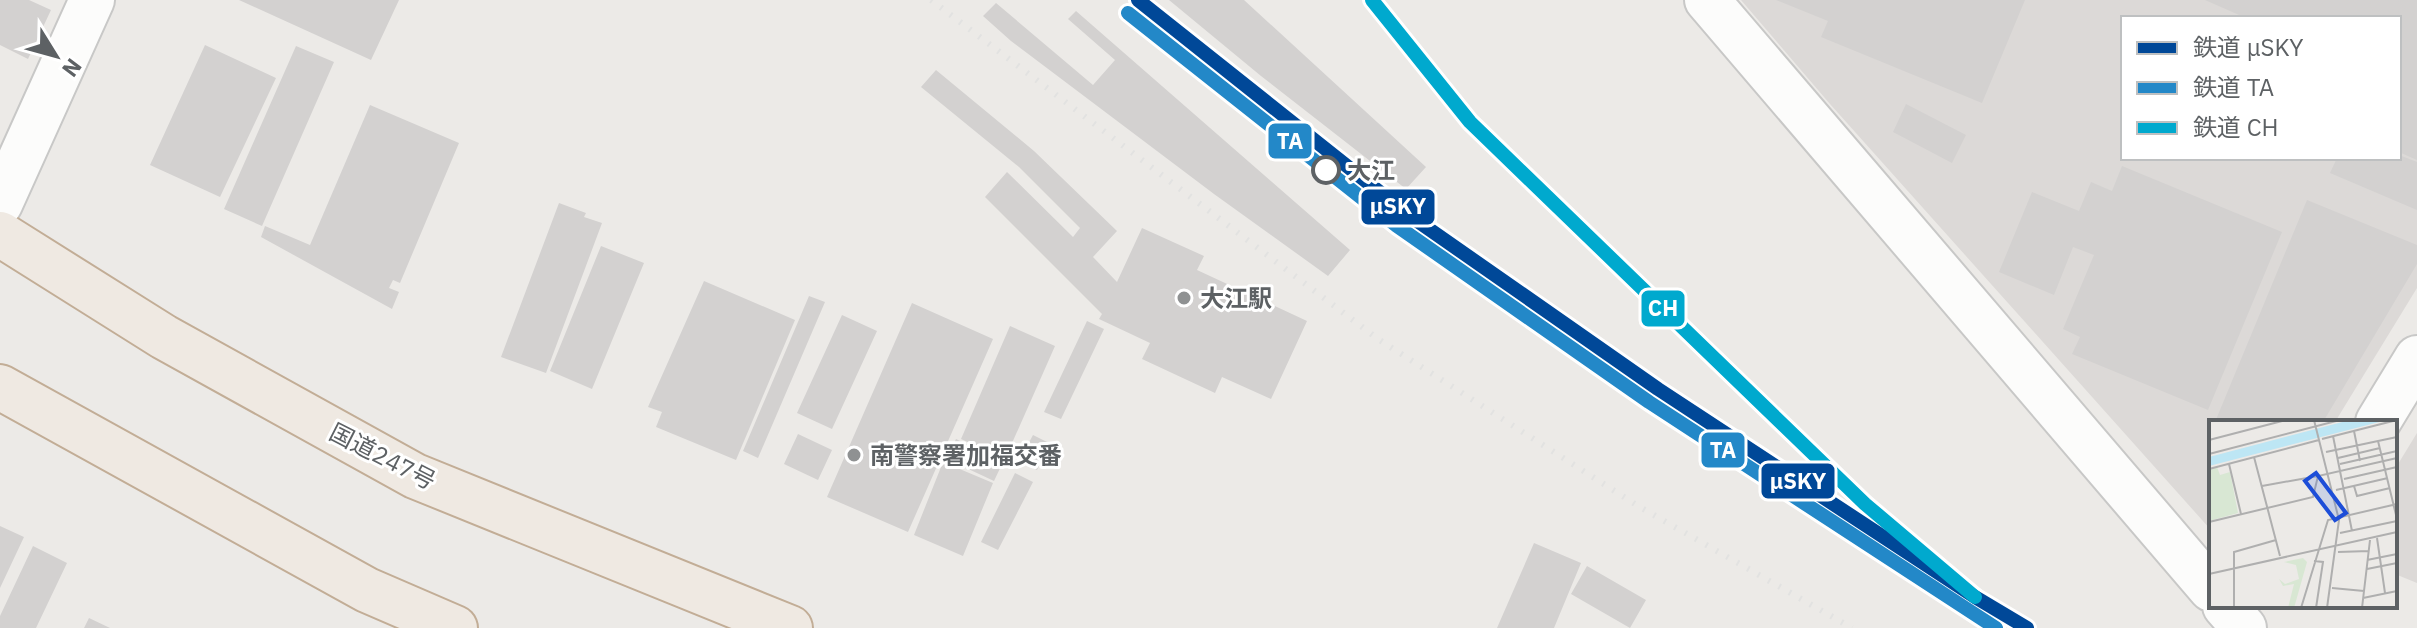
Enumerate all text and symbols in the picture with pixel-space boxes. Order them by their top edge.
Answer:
north arrow [16,16,96,96]
legend [2121,16,2401,160]
text: 鉄道 μSKY [2193,31,2304,63]
text: N [56,53,89,83]
text: 鉄道 TA [2193,71,2274,103]
text: 鉄道 CH [2193,111,2279,143]
line badge: TA [1267,122,1313,160]
text: TA [1277,126,1303,155]
place label: 大江 [1347,154,1395,186]
marker: 大江 [1312,156,1340,184]
line badge: μSKY [1360,188,1436,226]
text: μSKY [1370,191,1427,220]
place label: 大江駅 [1200,282,1272,314]
marker: 大江駅 [1175,289,1193,307]
line badge: CH [1640,289,1686,328]
text: CH [1648,293,1678,322]
street label: 国道247号 [324,416,442,496]
inset map [2209,420,2397,608]
line badge: TA [1700,431,1746,469]
text: TA [1710,435,1736,464]
place label: 南警察署加福交番 [870,439,1062,471]
marker: 南警察署加福交番 [845,446,863,464]
line badge: μSKY [1760,462,1836,500]
text: μSKY [1770,466,1827,495]

